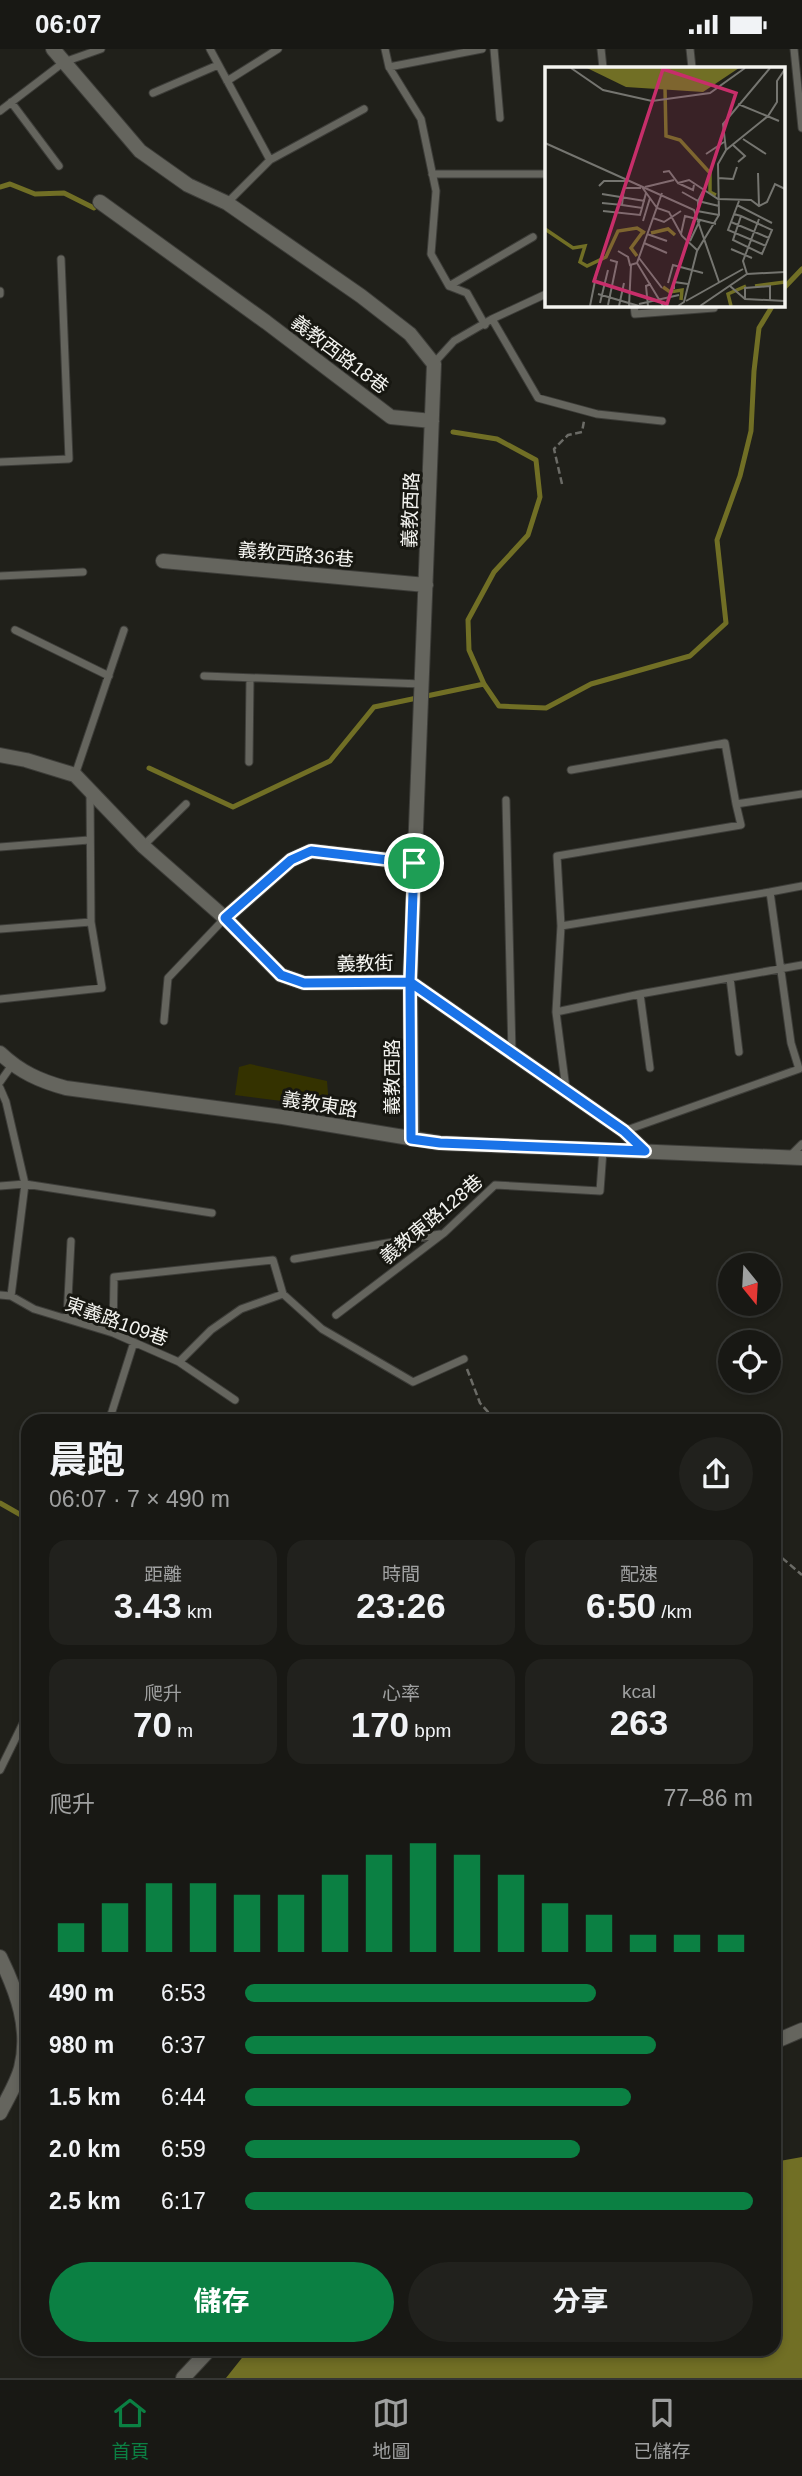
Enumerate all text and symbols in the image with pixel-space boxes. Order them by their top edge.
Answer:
text: 06:07 [35,9,102,39]
inset map [545,67,784,306]
street label: 義教西路18巷 [287,311,392,398]
street label: 義教西路 [399,472,422,548]
street label: 義教西路36巷 [237,539,355,570]
pin [384,833,444,893]
icon: arrive [395,844,433,882]
street label: 義教街 [336,953,394,974]
street label: 義教西路 [382,1039,403,1115]
street label: 義教東路 [281,1088,359,1121]
street label: 義教東路128巷 [376,1171,487,1268]
north arrow [718,1253,780,1316]
map controls [718,1253,781,1393]
street label: 東義路109巷 [63,1293,171,1350]
button: locate [718,1330,781,1393]
button: share [679,1437,753,1511]
text: 晨跑 [49,1439,125,1481]
text: 06:07 · 7 × 490 m [49,1486,230,1512]
text: 距離 [144,1564,182,1585]
text: 時間 [382,1564,420,1585]
text: 配速 [620,1564,658,1585]
text: 3.43 [114,1586,182,1625]
text: 23:26 [356,1586,446,1625]
text: 6:50 [586,1586,656,1625]
text: km [182,1601,212,1622]
text: /km [656,1601,692,1622]
text: kcal [622,1681,656,1702]
text: 爬升 [144,1683,182,1704]
text: 心率 [382,1683,420,1704]
text: 263 [610,1703,668,1742]
text: 70 [133,1705,172,1744]
text: 170 [351,1705,409,1744]
text: m [172,1720,193,1741]
text: bpm [409,1720,451,1741]
text: 77–86 m [663,1785,753,1811]
text: 爬升 [49,1791,95,1817]
text: 490 m [49,1980,114,2006]
text: 6:53 [161,1980,206,2006]
text: 980 m [49,2032,114,2058]
text: 6:37 [161,2032,206,2058]
text: 1.5 km [49,2084,121,2110]
text: 6:44 [161,2084,206,2110]
text: 2.0 km [49,2136,121,2162]
text: 6:59 [161,2136,206,2162]
text: 2.5 km [49,2188,121,2214]
text: 6:17 [161,2188,206,2214]
button: 儲存 [49,2262,394,2342]
button: 分享 [408,2262,753,2342]
tab: 首頁 [111,2394,150,2463]
tab: 地圖 [372,2394,411,2463]
tab: 已儲存 [633,2394,691,2463]

